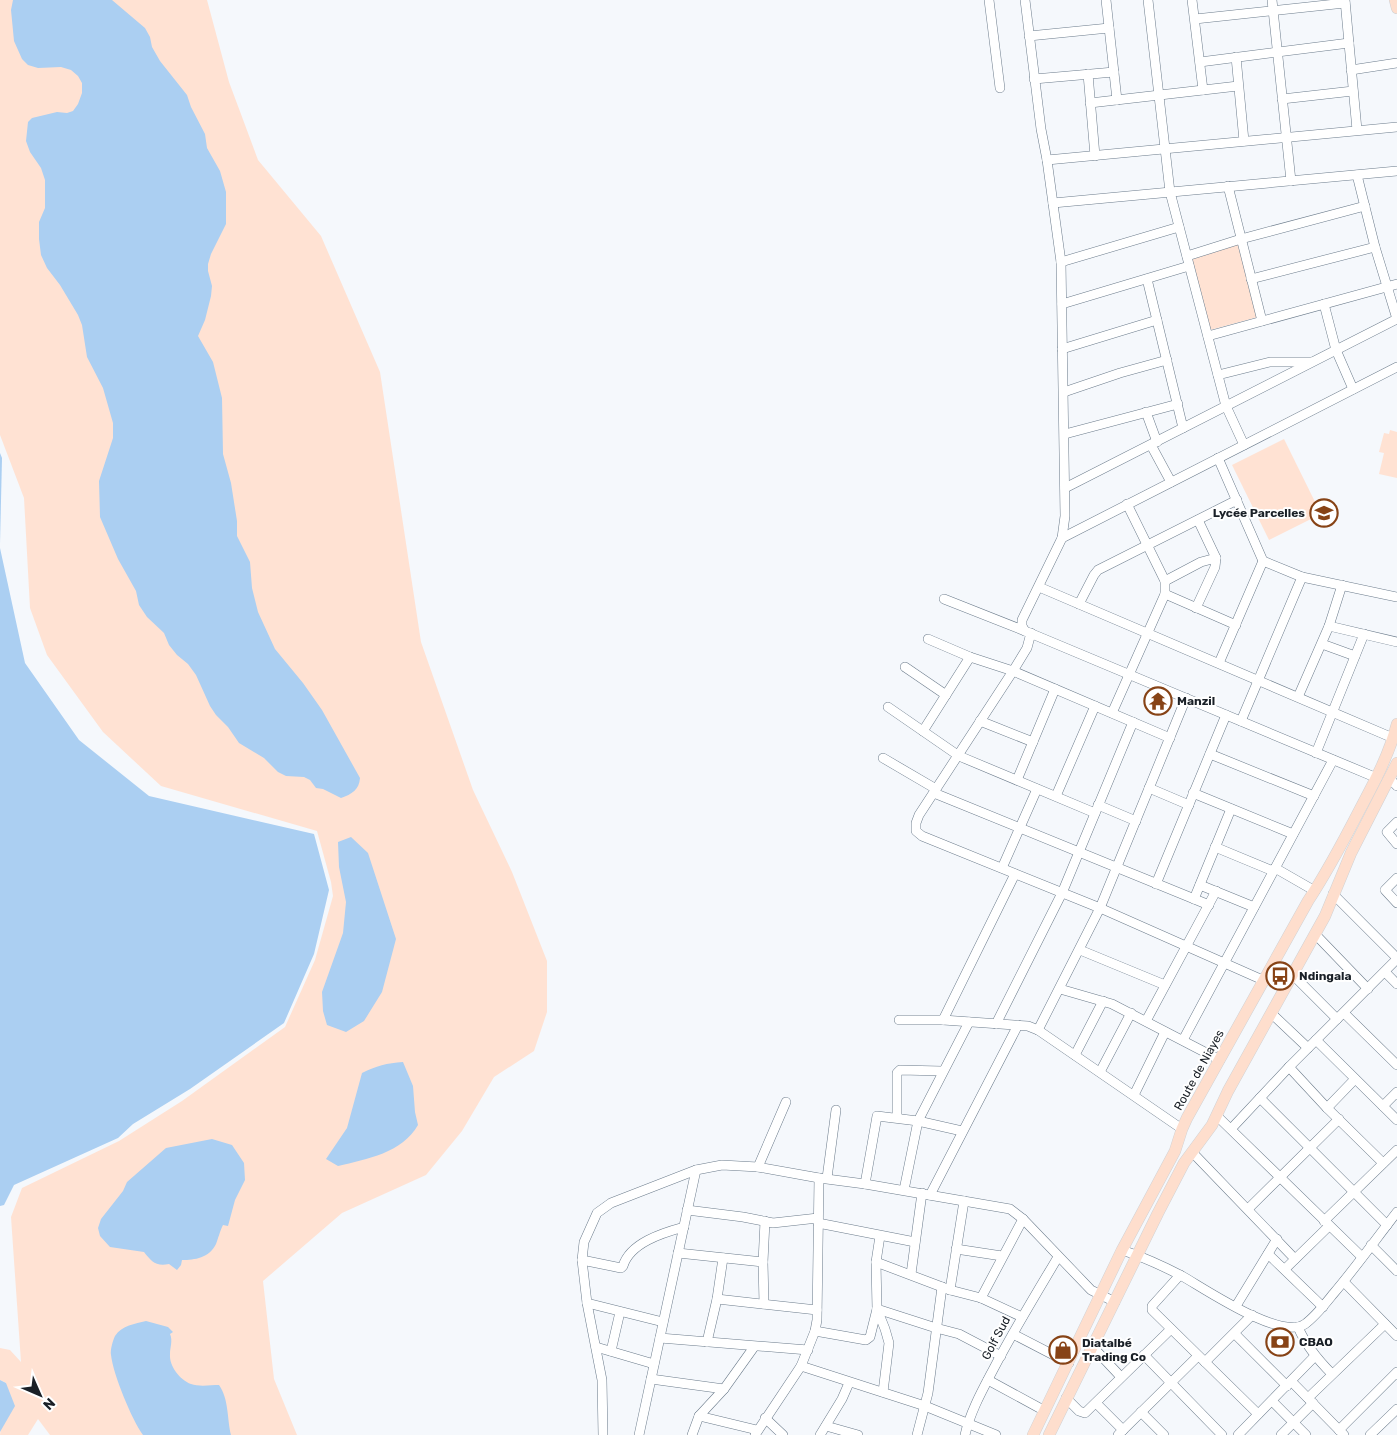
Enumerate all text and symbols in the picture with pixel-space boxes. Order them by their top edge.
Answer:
school or university icon: Lycée Parcelles [1309,498,1339,528]
place label: Lycée Parcelles [1213,506,1305,520]
temple icon: Manzil [1143,686,1173,716]
place label: Manzil [1177,694,1215,708]
bus stop icon: Ndingala [1265,961,1295,991]
place label: Ndingala [1299,969,1352,983]
street label: Route de Niayes [1171,1027,1227,1113]
street label: Golf Sud [979,1314,1013,1362]
bank icon: CBAO [1265,1327,1295,1357]
shop icon: Diatalbé Trading Co [1048,1335,1078,1365]
place label: CBAO [1299,1335,1333,1349]
place label: Diatalbé Trading Co [1082,1336,1146,1364]
north arrow [15,1370,65,1420]
text: N [39,1394,58,1413]

